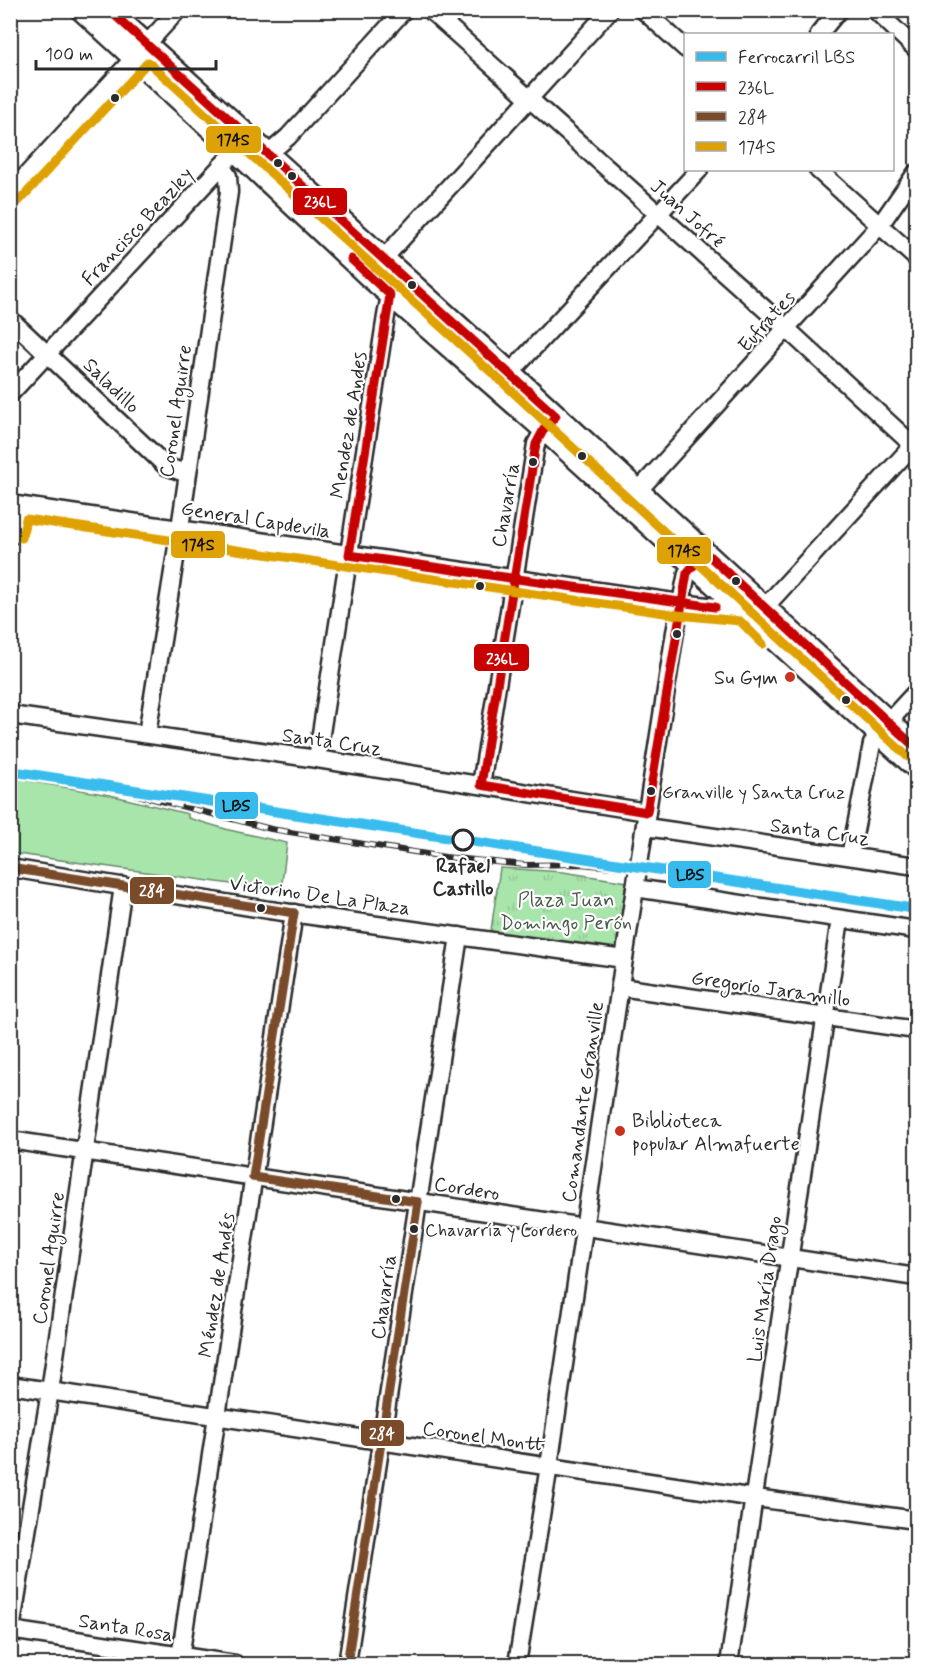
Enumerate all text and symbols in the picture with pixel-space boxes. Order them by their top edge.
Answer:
scale bar [36,33,216,71]
legend [684,33,894,171]
text: 100 m [45,43,93,67]
text: Ferrocarril LBS [738,46,855,70]
text: 236L [738,76,774,100]
unlabelled marker [109,92,121,104]
text: 284 [738,106,768,130]
line badge: 174S [205,125,262,154]
text: 174S [216,130,250,151]
text: 174S [738,136,776,160]
unlabelled marker [272,157,284,169]
street label: Francisco Beazley [76,162,200,292]
unlabelled marker [286,170,298,182]
street label: Juan Jofré [644,174,730,255]
line badge: 236L [292,187,348,216]
text: 236L [304,192,337,213]
unlabelled marker [406,279,418,291]
street label: Eufrates [732,285,802,359]
street label: Coronel Aguirre [154,343,200,479]
street label: Mendez de Andes [325,350,374,501]
street label: Saladillo [77,352,145,420]
unlabelled marker [576,450,588,462]
unlabelled marker [527,456,539,468]
street label: Chavarría [486,461,527,550]
street label: General Capdevila [179,495,332,546]
line badge: 174S [170,530,226,559]
text: 174S [181,535,215,556]
line badge: 174S [656,536,712,565]
text: 174S [667,541,701,562]
unlabelled marker [730,575,742,587]
unlabelled marker [474,580,486,592]
unlabelled marker [671,628,683,640]
line badge: 236L [473,643,530,672]
text: 236L [486,649,519,670]
place label: Su Gym [714,665,778,692]
marker: Su Gym [783,670,797,684]
unlabelled marker [840,694,852,706]
street label: Santa Cruz [280,722,383,763]
place label: Granville y Santa Cruz [662,781,845,805]
marker: Granville y Santa Cruz [645,785,657,797]
line badge: LBS [214,791,259,820]
text: LBS [222,796,250,817]
street label: Santa Cruz [768,812,871,853]
marker: Rafael Castillo [452,829,474,851]
place label: Rafael Castillo [432,853,494,903]
line badge: LBS [667,860,712,889]
text: LBS [676,865,704,886]
street label: Victorino De La Plaza [228,870,412,923]
line badge: 284 [129,876,175,905]
text: 284 [139,881,166,902]
park label: Plaza Juan Domingo Perón [500,887,632,937]
unlabelled marker [255,902,267,914]
street label: Gregorio Jaramillo [689,965,852,1015]
street label: Comandante Granville [556,1000,611,1204]
place label: Biblioteca popular Almafuerte [632,1108,800,1158]
marker: Biblioteca popular Almafuerte [613,1124,627,1138]
street label: Cordero [432,1171,502,1208]
street label: Coronel Aguirre [27,1190,73,1326]
unlabelled marker [390,1193,402,1205]
street label: Méndez de Andés [193,1211,242,1360]
street label: Luis María Drago [742,1214,790,1364]
place label: Chavarría y Cordero [425,1219,577,1243]
marker: Chavarría y Cordero [408,1223,420,1235]
street label: Chavarría [365,1253,404,1341]
street label: Coronel Montt [421,1415,548,1460]
line badge: 284 [360,1419,405,1447]
text: 284 [369,1424,396,1445]
street label: Santa Rosa [77,1608,175,1649]

